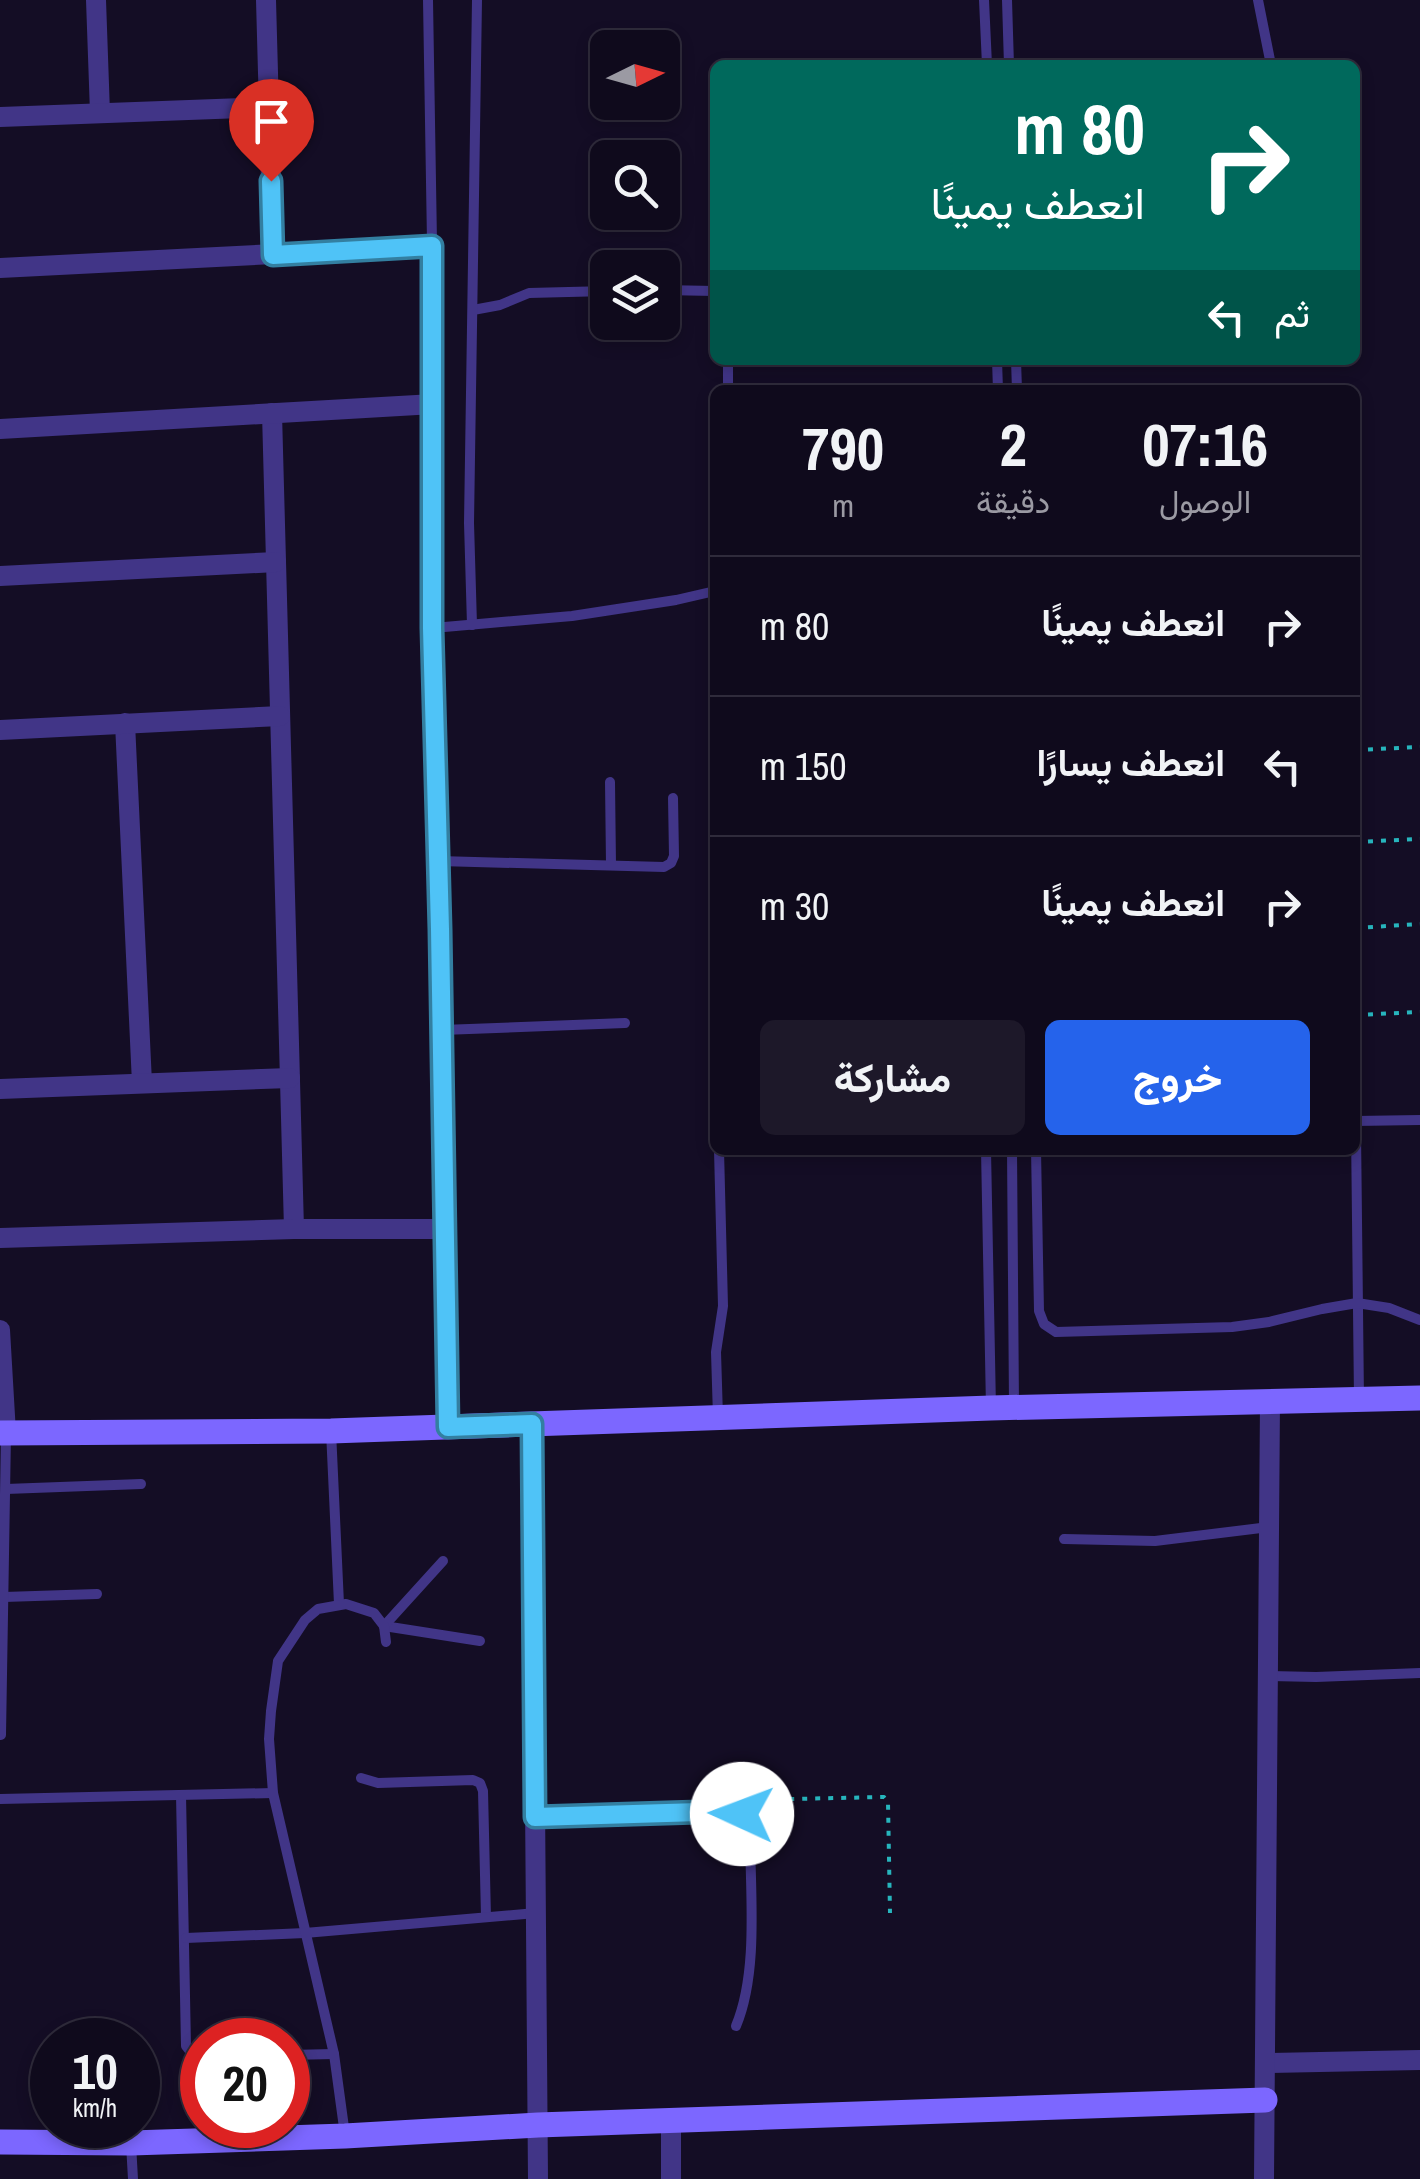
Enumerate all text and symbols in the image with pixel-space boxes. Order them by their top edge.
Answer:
north arrow [590,30,680,120]
map controls [590,30,680,340]
pin [229,79,314,182]
text: 80 m [1014,82,1145,176]
icon: arrive [244,94,299,149]
icon: right [1180,100,1310,230]
button: search [590,140,680,230]
text: انعطف يمينًا [930,172,1145,233]
button: layers [590,250,680,340]
text: ثم [1274,288,1310,339]
icon: left [1199,290,1254,345]
text: 2 [999,404,1027,485]
text: 07:16 [1142,404,1268,485]
text: 790 [802,408,884,489]
text: دقيقة [976,480,1050,523]
text: الوصول [1159,480,1251,523]
text: m [832,484,854,527]
text: انعطف يمينًا [1041,597,1225,648]
icon: right [1255,599,1310,654]
text: 80 m [760,601,829,652]
text: انعطف يسارًا [1036,737,1225,788]
icon: left [1255,739,1310,794]
text: 150 m [760,741,847,792]
text: انعطف يمينًا [1041,877,1225,928]
icon: right [1255,879,1310,934]
text: 30 m [760,881,829,932]
button: مشاركة [760,1020,1025,1135]
button: خروج [1045,1020,1310,1135]
position arrow [690,1762,794,1866]
speed limit sign: 20 [180,2018,310,2148]
text: 10 [72,2037,118,2105]
text: km/h [73,2091,117,2125]

